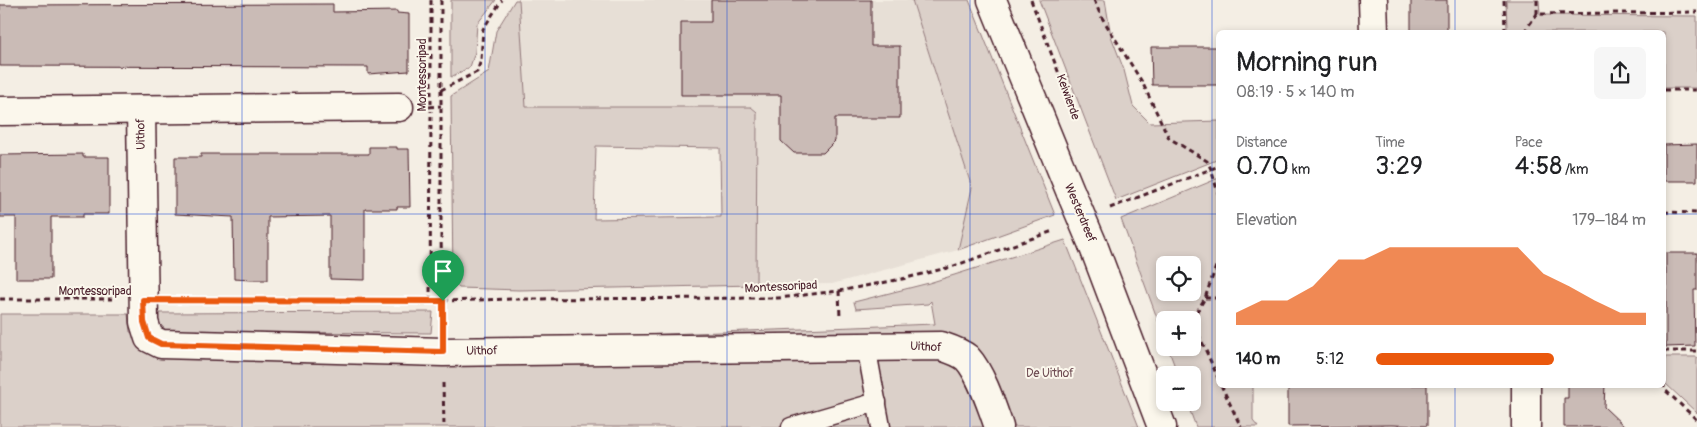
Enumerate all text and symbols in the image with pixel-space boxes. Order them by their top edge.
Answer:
street label: Montessoripad [415,38,430,112]
text: Morning run [1236,45,1378,80]
button: share [1594,47,1646,99]
street label: Keiwierde [1053,72,1083,122]
text: 08:19 · 5 × 140 m [1236,82,1354,102]
street label: Uithof [133,118,149,150]
text: Distance [1236,134,1287,151]
text: Time [1375,134,1405,151]
text: Pace [1515,134,1542,151]
text: 0.70 [1236,151,1289,182]
text: 3:29 [1375,151,1423,182]
text: 4:58 [1515,151,1562,182]
text: km [1289,161,1310,178]
text: /km [1562,161,1588,178]
street label: Westerdreef [1061,181,1099,245]
text: Elevation [1236,210,1297,230]
text: 179–184 m [1572,210,1646,230]
pin [422,250,464,301]
map controls [1156,256,1201,411]
button: locate [1156,256,1201,301]
icon: arrive [429,257,457,285]
street label: Montessoripad [744,278,818,296]
street label: Montessoripad [58,284,132,299]
button: + [1156,311,1201,356]
street label: Uithof [910,339,942,355]
street label: Uithof [466,343,498,359]
text: 140 m [1236,349,1280,369]
text: 5:12 [1316,349,1344,369]
park label: De Uithof [1026,366,1074,381]
button: − [1156,366,1201,411]

